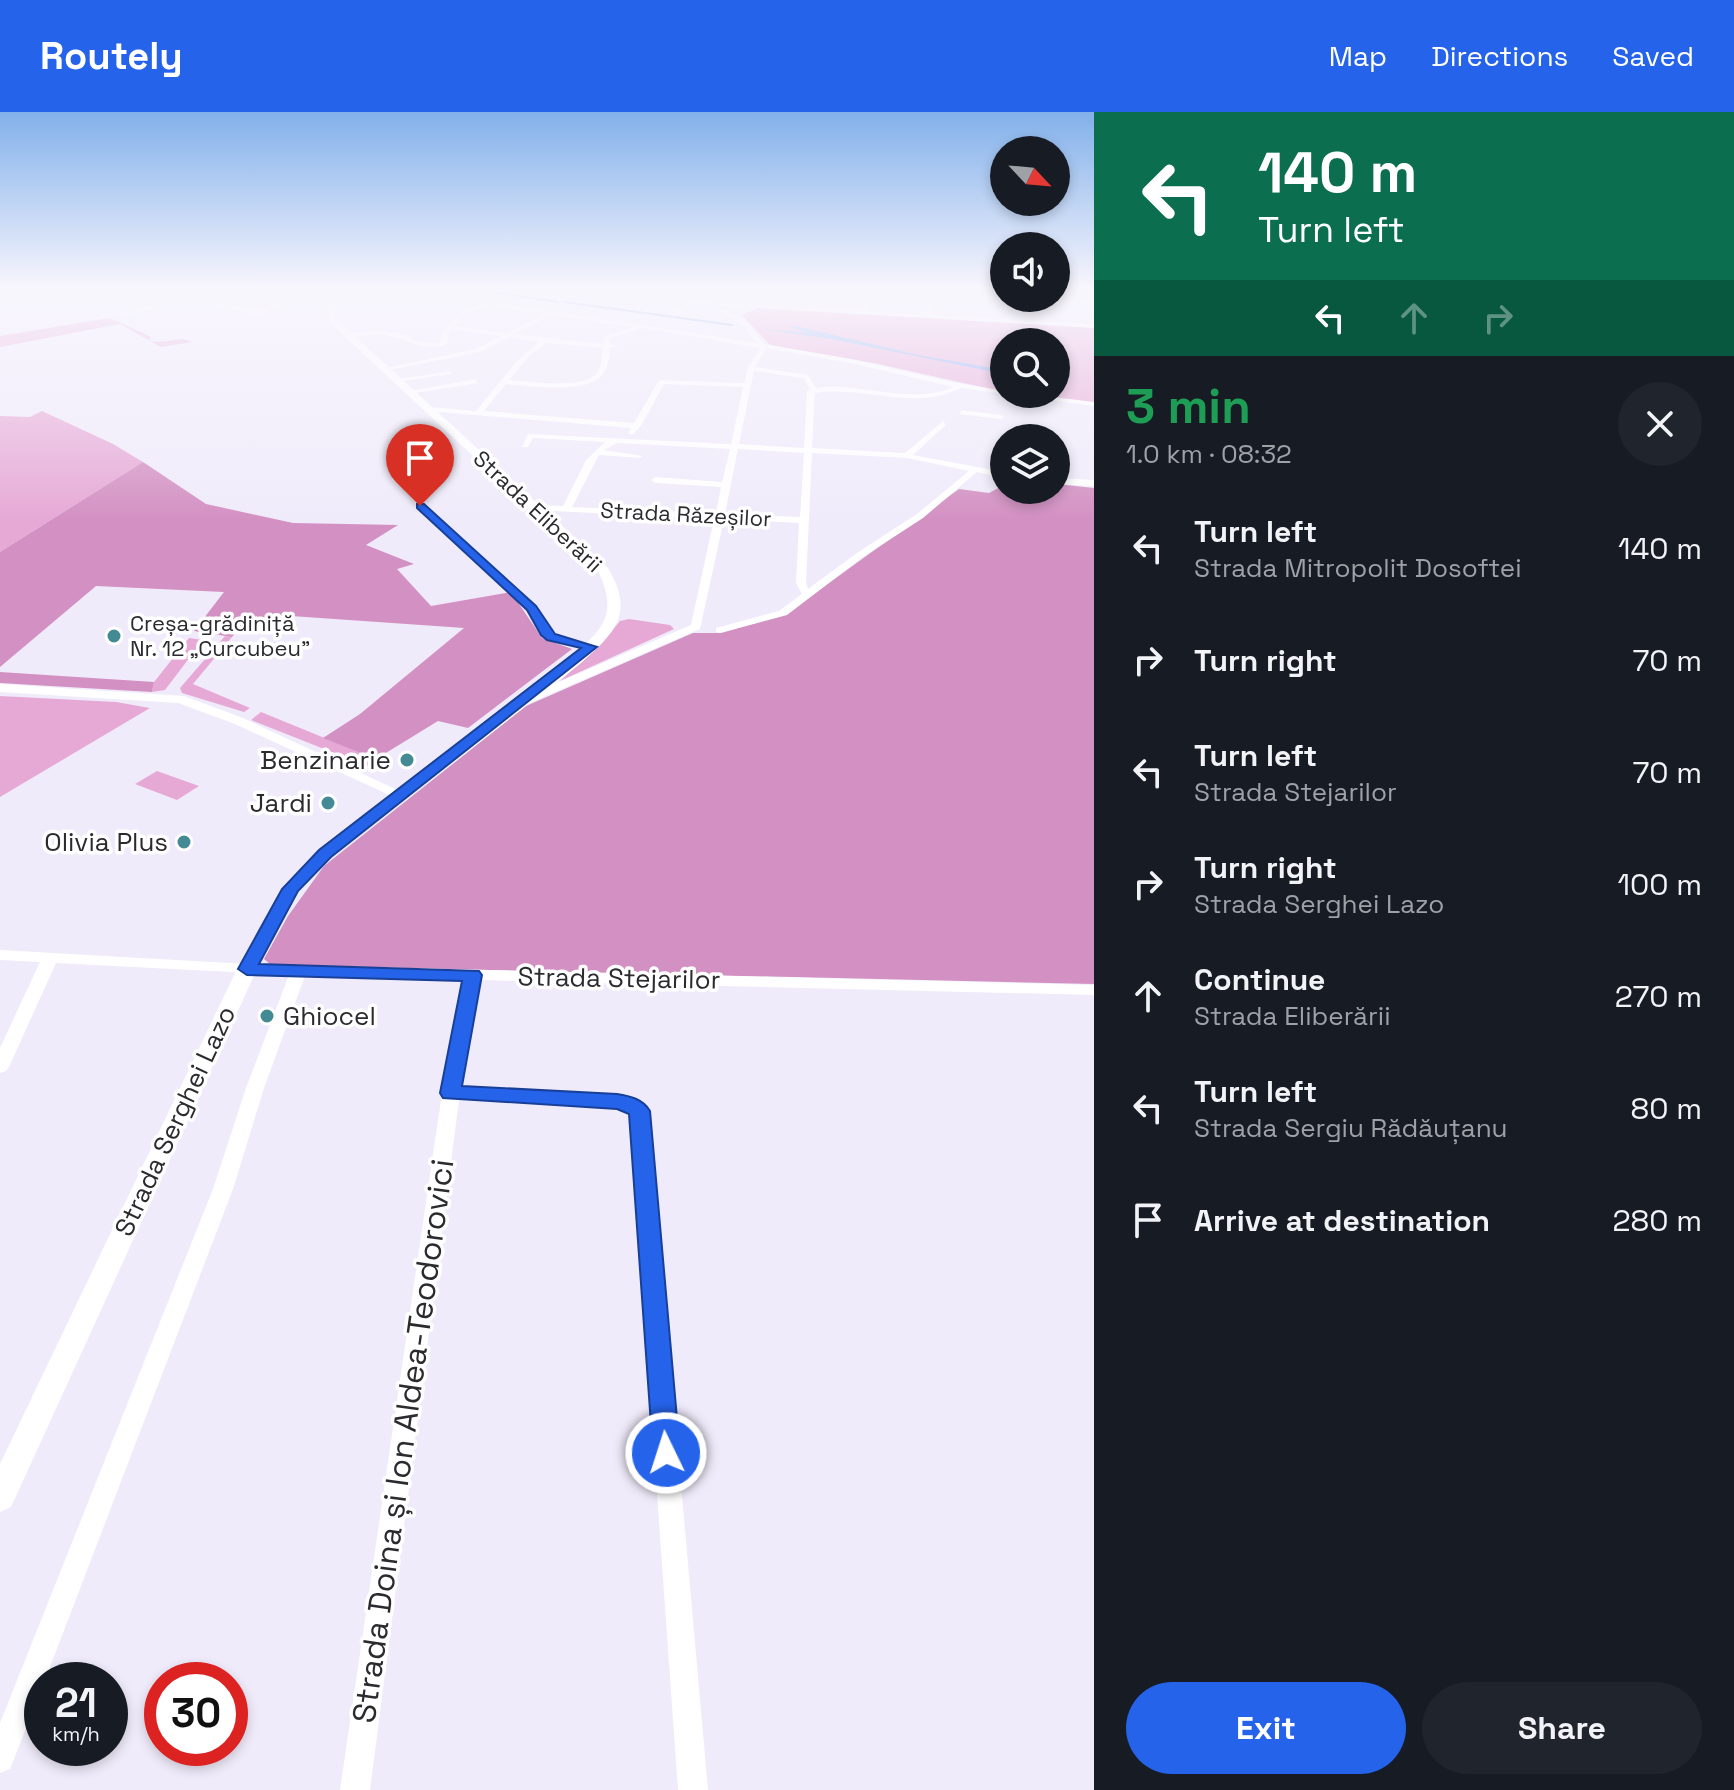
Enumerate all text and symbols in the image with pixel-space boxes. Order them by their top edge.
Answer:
text: Routely [40,32,183,80]
text: Map [1329,38,1387,74]
text: Directions [1431,38,1568,74]
text: Saved [1612,38,1694,74]
north arrow [990,136,1070,216]
map controls [990,136,1070,504]
text: 140 m [1258,137,1417,208]
icon: left [1126,144,1230,248]
text: Turn left [1258,207,1405,253]
button: sound [990,232,1070,312]
icon: left [1308,296,1352,340]
icon: ahead [1392,296,1436,340]
icon: right [1476,296,1520,340]
button: search [990,328,1070,408]
text: 3 min [1126,376,1251,437]
button: close [1618,382,1702,466]
pin [386,424,454,506]
button: layers [990,424,1070,504]
icon: arrive [398,436,442,480]
text: 1.0 km · 08:32 [1126,437,1292,471]
street label: Strada Eliberării [468,444,608,578]
street label: Strada Răzeșilor [600,496,772,532]
text: Turn left [1194,512,1317,551]
icon: left [1126,526,1170,570]
text: 140 m [1618,529,1702,568]
text: Strada Mitropolit Dosoftei [1194,551,1522,585]
place label: Creșa-grădiniță Nr. 12 „Curcubeu” [130,609,310,662]
marker: Creșa-grădiniță Nr. 12 „Curcubeu” [105,627,123,645]
icon: right [1126,638,1170,682]
text: Turn right [1194,641,1337,680]
text: 70 m [1633,641,1702,680]
text: Turn left [1194,736,1317,775]
place label: Benzinarie [260,743,391,777]
icon: left [1126,750,1170,794]
marker: Benzinarie [398,751,416,769]
text: 70 m [1633,753,1702,792]
text: Strada Stejarilor [1194,775,1397,809]
place label: Jardi [250,786,312,820]
marker: Jardi [319,794,337,812]
place label: Olivia Plus [44,825,168,859]
marker: Olivia Plus [175,833,193,851]
text: Turn right [1194,848,1337,887]
icon: right [1126,862,1170,906]
text: 100 m [1617,865,1702,904]
text: Strada Serghei Lazo [1194,887,1444,921]
street label: Strada Stejarilor [517,959,721,997]
text: Continue [1194,960,1325,999]
icon: ahead [1126,974,1170,1018]
text: 270 m [1615,977,1702,1016]
place label: Ghiocel [283,999,376,1033]
text: Strada Eliberării [1194,999,1391,1033]
street label: Strada Serghei Lazo [107,1000,243,1242]
marker: Ghiocel [258,1007,276,1025]
text: Turn left [1194,1072,1317,1111]
icon: left [1126,1086,1170,1130]
text: 80 m [1631,1089,1702,1128]
text: Strada Sergiu Rădăuțanu [1194,1111,1507,1145]
street label: Strada Doina și Ion Aldea-Teodorovici [344,1156,462,1726]
icon: arrive [1126,1198,1170,1242]
text: Arrive at destination [1194,1201,1490,1240]
text: 280 m [1612,1201,1702,1240]
position arrow [624,1411,708,1495]
speed limit sign: 30 [144,1662,248,1766]
text: 21 [55,1678,97,1729]
button: Exit [1126,1682,1406,1774]
button: Share [1422,1682,1702,1774]
text: km/h [52,1721,100,1747]

